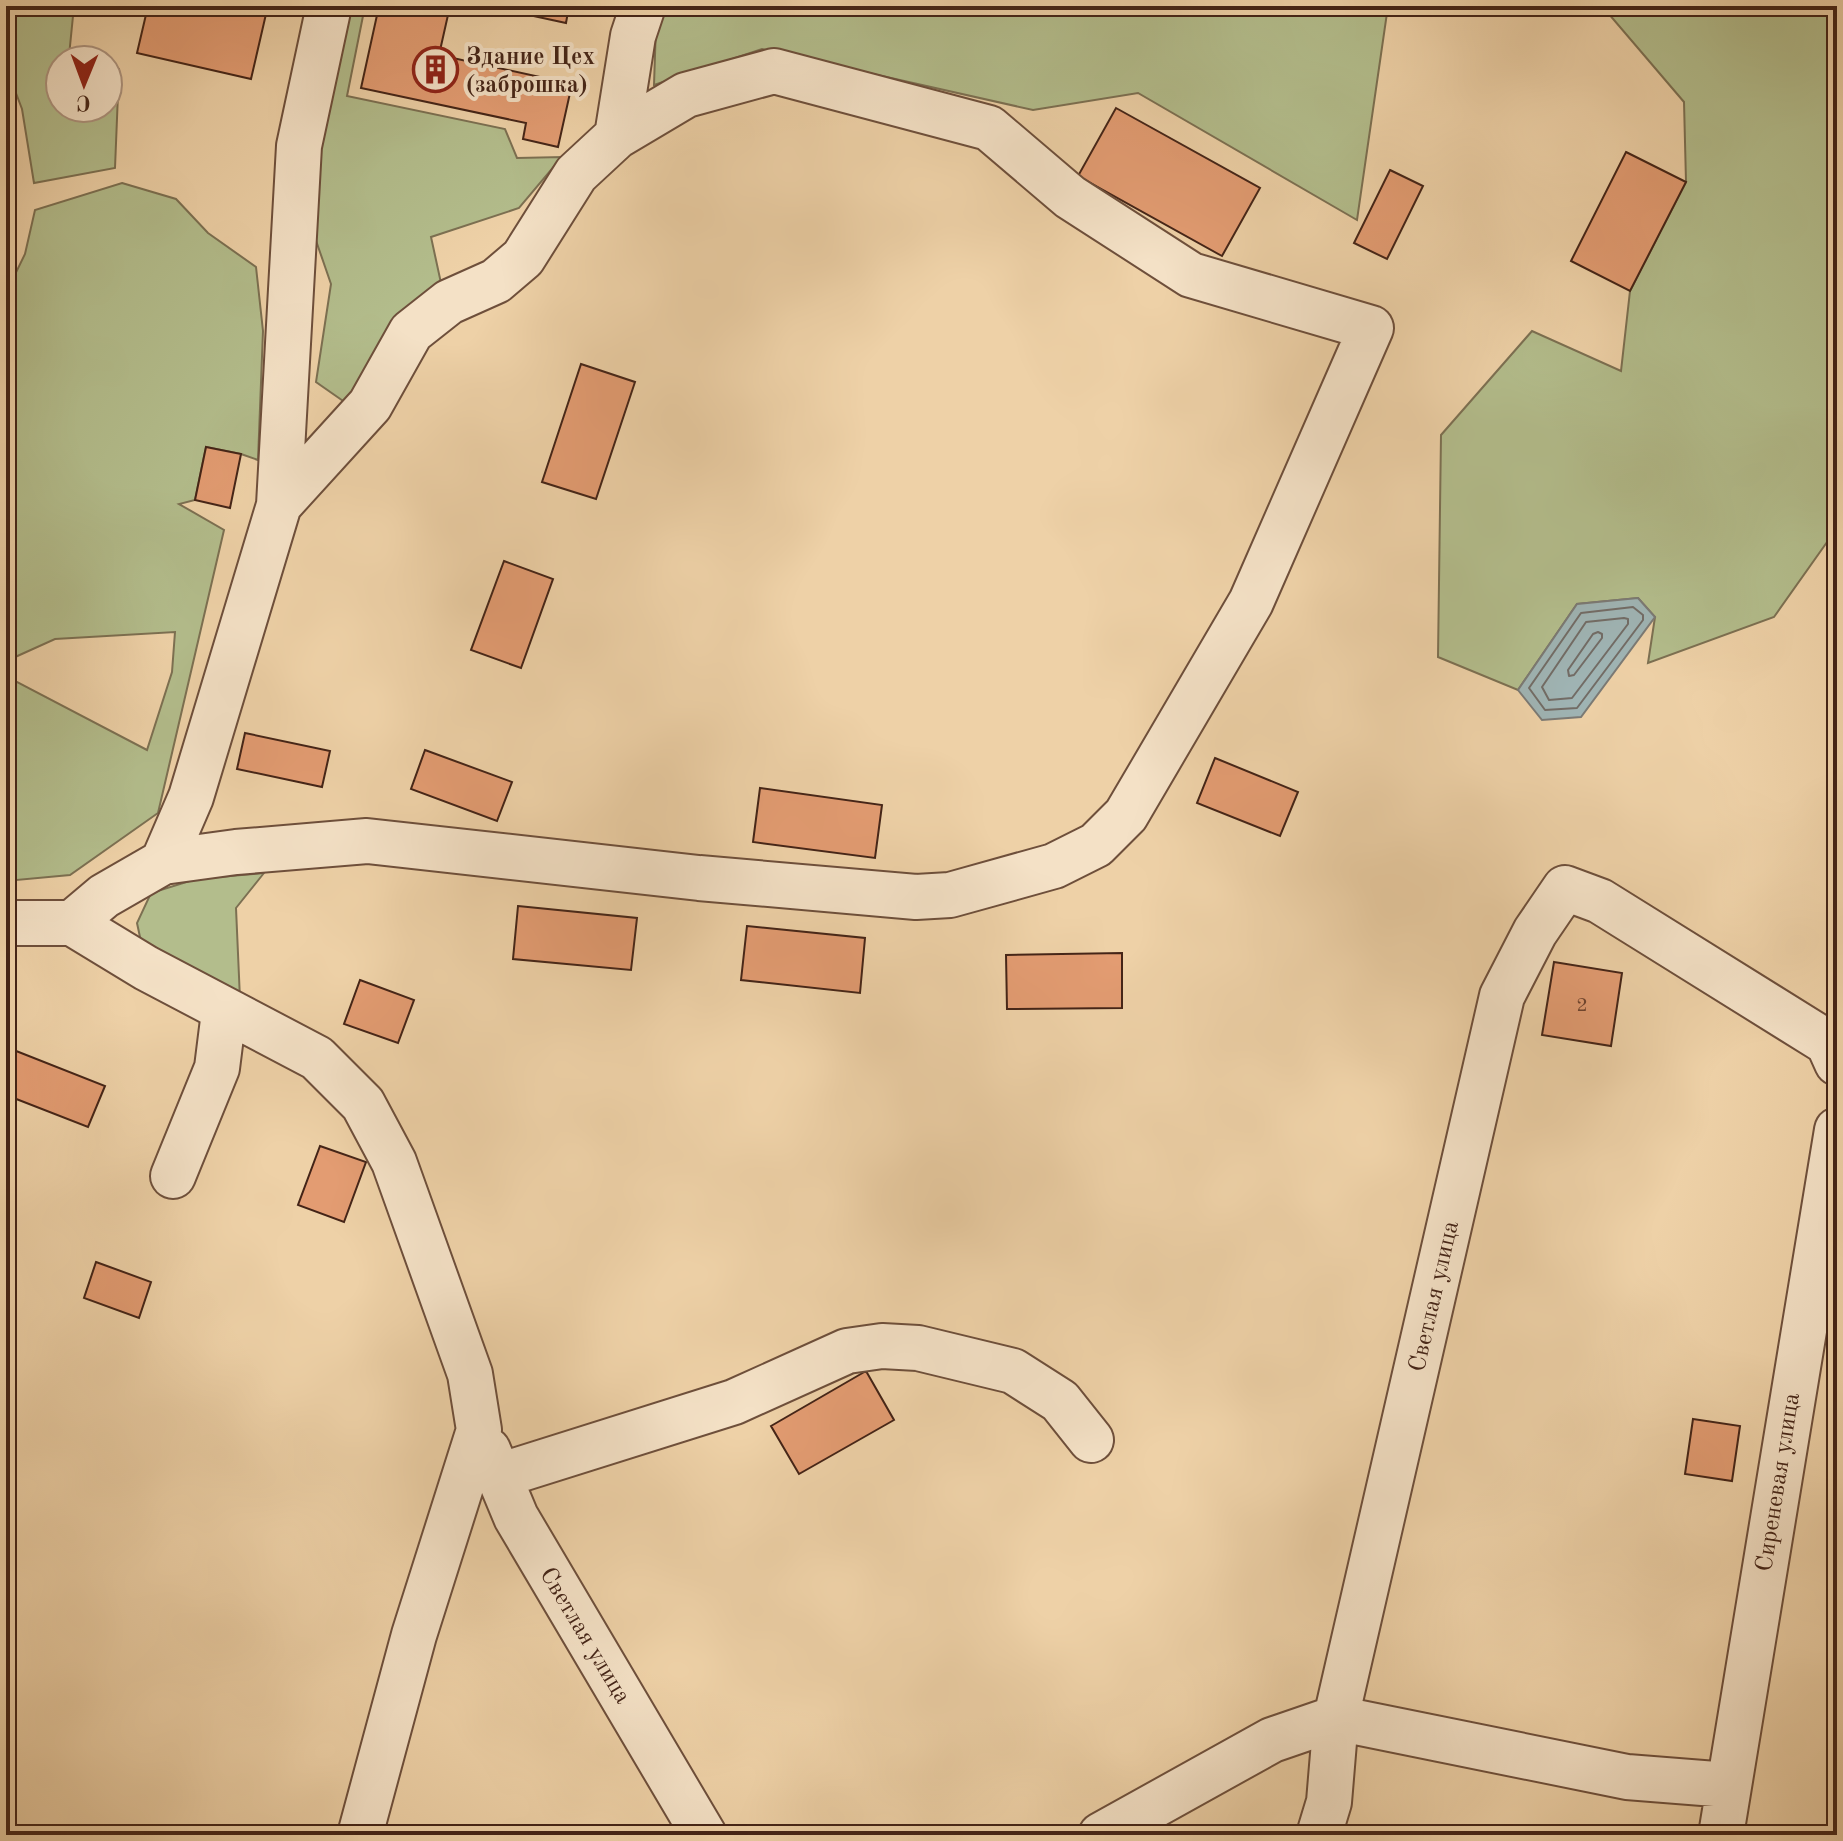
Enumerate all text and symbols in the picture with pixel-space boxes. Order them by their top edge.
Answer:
north arrow [44,44,124,124]
building icon: Здание Цех (заброшка) [411,46,459,94]
place label: Здание Цех (заброшка) [466,46,595,98]
text: С [76,91,91,113]
house number: 2 [1576,996,1588,1016]
street label: Светлая улица [1406,1219,1464,1374]
street label: Сиреневая улица [1753,1391,1805,1573]
street label: Светлая улица [534,1564,634,1708]

